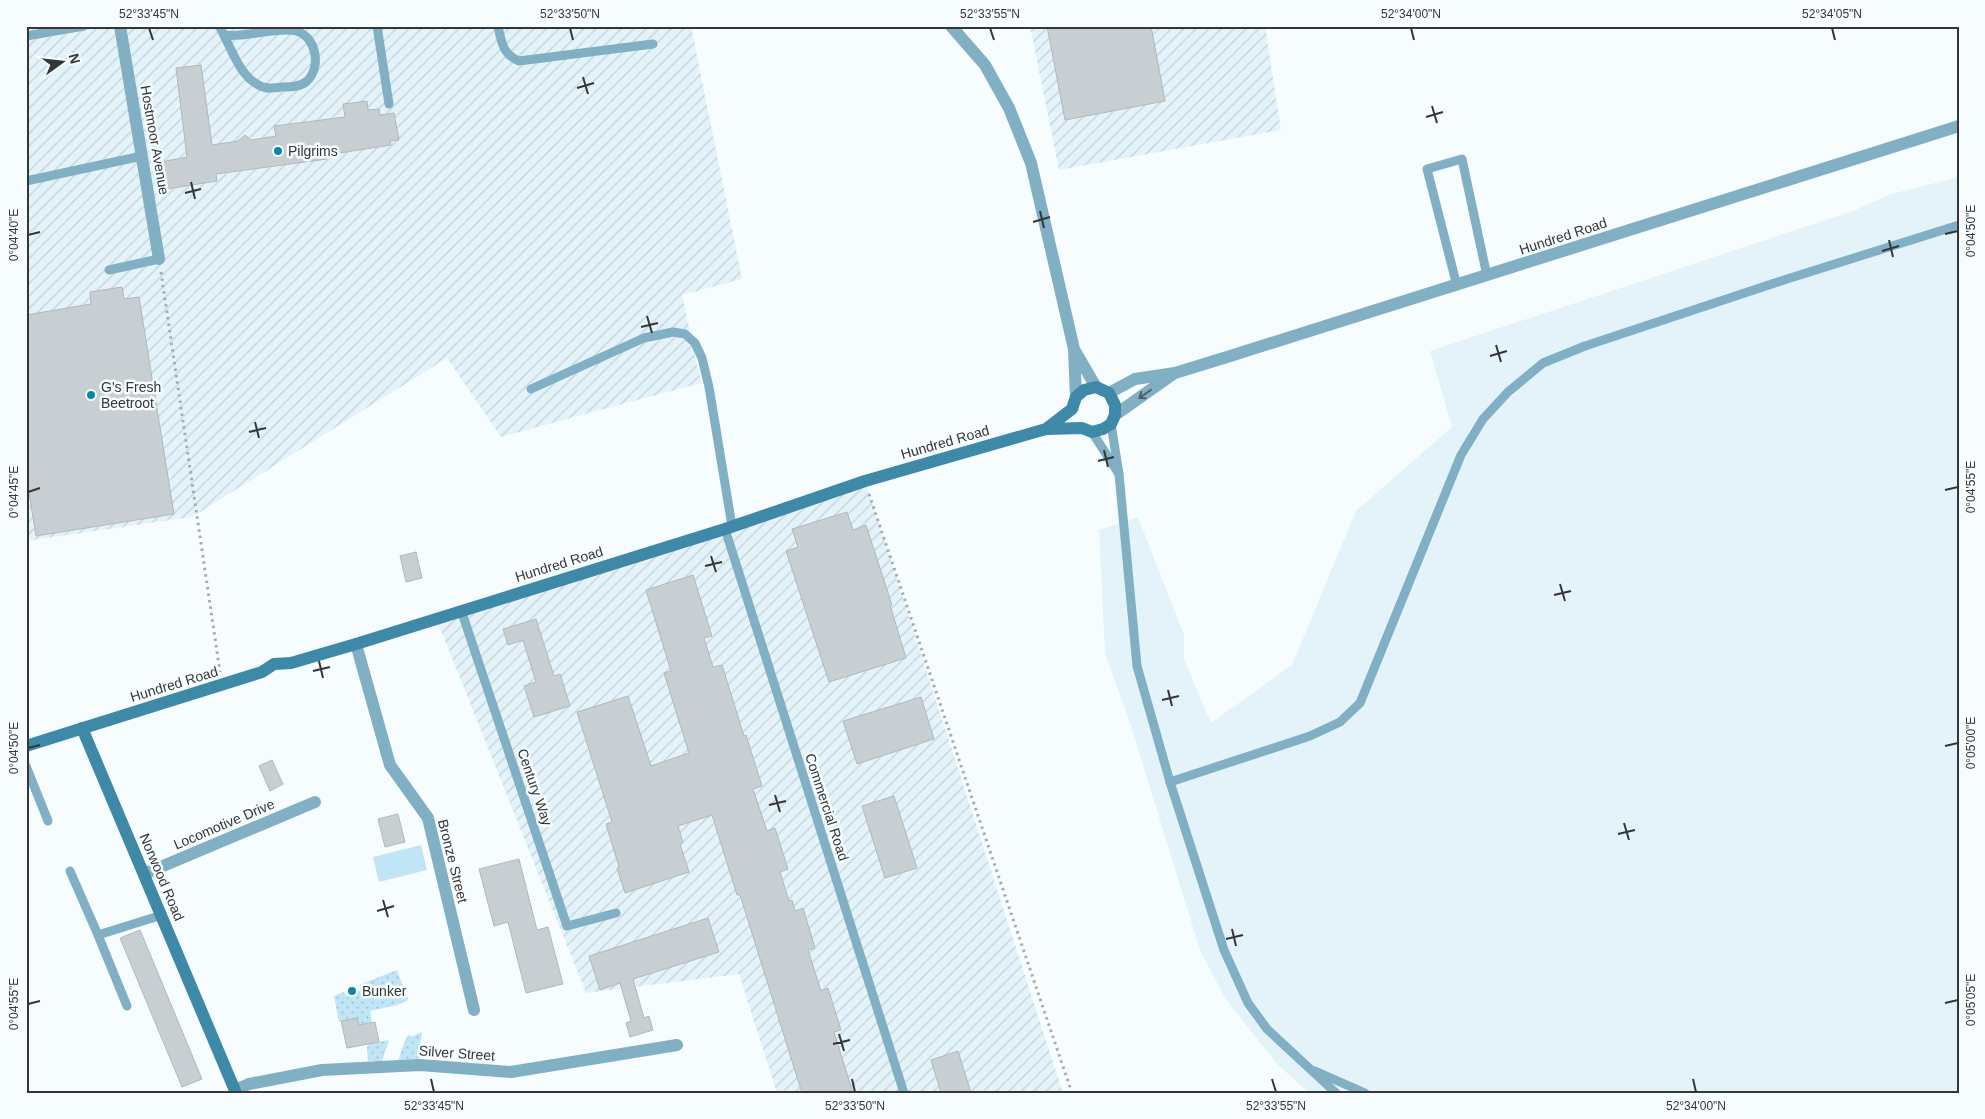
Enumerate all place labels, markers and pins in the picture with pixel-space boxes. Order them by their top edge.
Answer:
place label: Pilgrims [288,143,338,159]
marker: Pilgrims [272,145,284,157]
place label: G's Fresh Beetroot [101,379,161,411]
marker: G's Fresh Beetroot [85,389,97,401]
place label: Bunker [362,983,407,999]
marker: Bunker [346,985,358,997]

